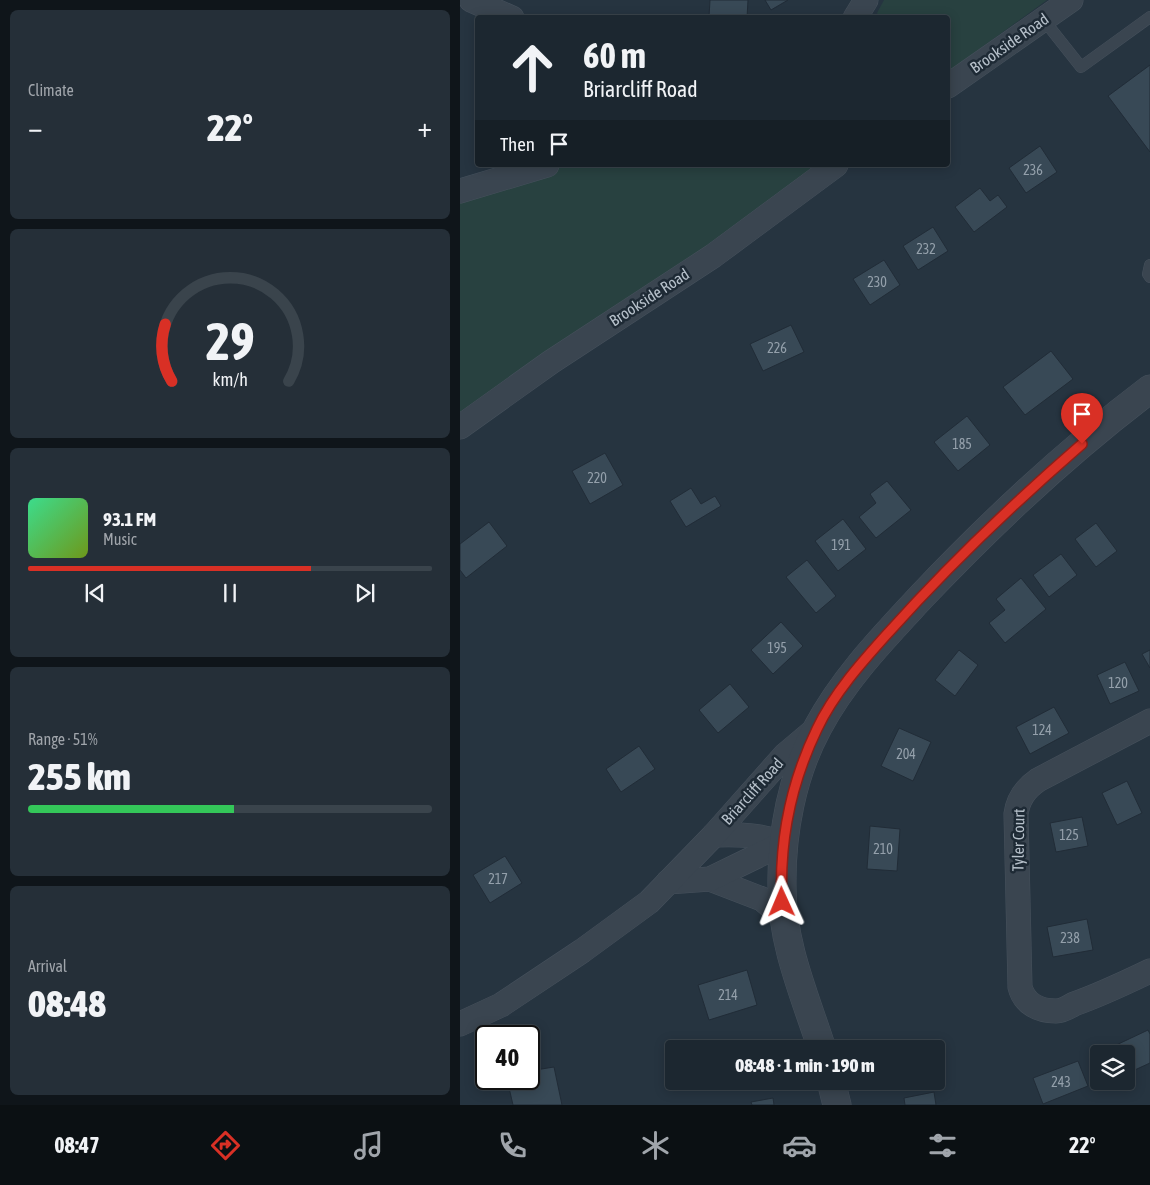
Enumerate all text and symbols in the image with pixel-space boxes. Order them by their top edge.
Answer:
street label: Brookside Road [966,9,1052,77]
icon: ahead [500,35,565,100]
text: 60 m [583,35,646,75]
text: Briarcliff Road [583,76,698,102]
text: Climate [28,81,74,99]
text: 22° [207,106,253,149]
text: − [28,111,43,143]
text: + [417,111,432,143]
icon: arrive [545,130,573,158]
text: Then [500,133,535,155]
house number: 236 [1023,162,1043,178]
house number: 232 [916,241,936,257]
street label: Brookside Road [606,265,692,329]
house number: 230 [867,274,887,290]
text: 29 [206,311,254,371]
house number: 226 [767,340,787,356]
text: km/h [212,369,248,390]
pin [1061,393,1103,444]
icon: arrive [1068,400,1096,428]
house number: 185 [952,436,972,452]
house number: 220 [587,470,607,486]
text: 93.1 FM [103,508,156,530]
text: Music [103,530,137,548]
house number: 191 [831,537,851,553]
icon: previous [81,579,109,607]
icon: pause [216,579,244,607]
icon: next [351,579,379,607]
house number: 195 [767,640,787,656]
house number: 120 [1108,675,1128,691]
house number: 124 [1032,722,1052,738]
text: Range · 51% [28,730,98,748]
house number: 204 [896,746,916,762]
street label: Briarcliff Road [717,754,787,828]
text: 255 km [28,755,131,798]
street label: Tyler Court [1008,808,1029,872]
house number: 125 [1059,827,1079,843]
house number: 210 [873,841,893,857]
house number: 217 [488,871,508,887]
position arrow [755,875,807,927]
house number: 238 [1060,930,1080,946]
text: Arrival [28,957,67,975]
text: 08:48 [28,982,106,1025]
house number: 214 [718,987,738,1003]
speed limit sign: 40 [475,1025,540,1090]
map controls [1090,1045,1135,1090]
button: layers [1090,1045,1135,1090]
text: 08:48 · 1 min · 190 m [735,1054,875,1076]
house number: 243 [1051,1074,1071,1090]
icon: directions [208,1128,243,1163]
icon: music [351,1128,386,1163]
icon: phone [495,1128,530,1163]
icon: climate [638,1128,673,1163]
icon: car [782,1128,817,1163]
icon: filters [925,1128,960,1163]
text: 08:47 [54,1132,100,1158]
text: 22° [1069,1132,1096,1158]

